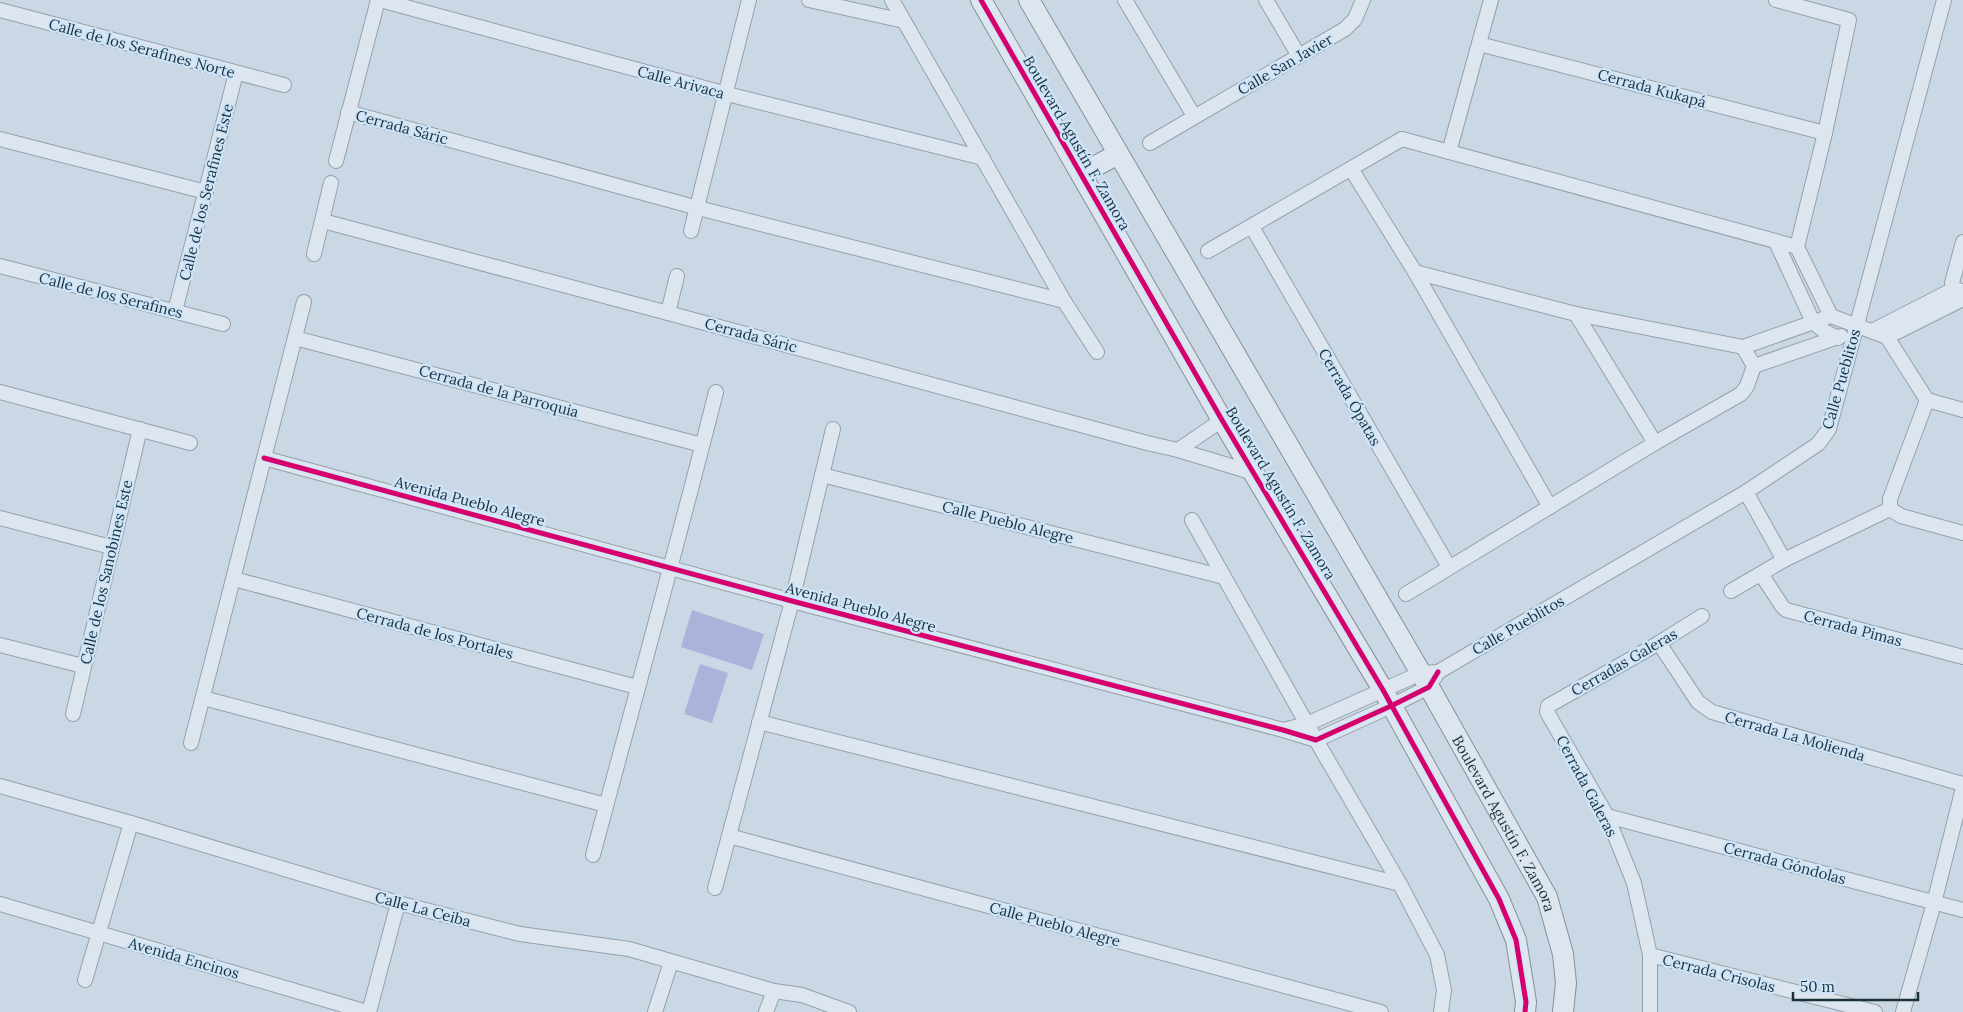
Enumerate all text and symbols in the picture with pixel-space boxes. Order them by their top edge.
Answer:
street label: Calle de los Serafines Norte [47,14,237,82]
street label: Calle San Javier [1234,29,1337,99]
street label: Boulevard Agustín F. Zamora [1019,52,1135,234]
street label: Calle Arivaca [635,61,727,103]
street label: Cerrada Kukapá [1596,64,1709,112]
street label: Calle de los Serafines Este [175,102,237,282]
street label: Cerrada Sáric [354,106,450,148]
street label: Calle de los Serafines [37,268,185,322]
street label: Cerrada Sáric [703,314,799,356]
street label: Calle Pueblitos [1818,327,1864,431]
street label: Cerrada Ópatas [1315,345,1385,449]
street label: Cerrada de la Parroquia [417,361,581,422]
street label: Boulevard Agustín F. Zamora [1222,403,1340,583]
street label: Avenida Pueblo Alegre [392,472,547,530]
street label: Calle de los Sanobines Este [76,478,136,666]
street label: Calle Pueblo Alegre [940,497,1076,547]
street label: Avenida Pueblo Alegre [783,578,938,636]
street label: Calle Pueblitos [1468,591,1568,659]
street label: Cerrada de los Portales [354,603,516,663]
street label: Cerrada Pimas [1802,606,1904,650]
street label: Cerradas Galeras [1568,624,1680,700]
street label: Cerrada La Molienda [1723,707,1868,765]
street label: Boulevard Agustín F. Zamora [1448,732,1560,914]
street label: Cerrada Galeras [1552,732,1622,840]
street label: Cerrada Góndolas [1722,838,1848,888]
street label: Calle La Ceiba [373,887,473,931]
street label: Calle Pueblo Alegre [988,897,1122,951]
street label: Avenida Encinos [126,933,242,983]
street label: Cerrada Crisolas [1661,950,1777,996]
scale bar [1793,970,1918,1002]
text: 50 m [1800,977,1835,996]

